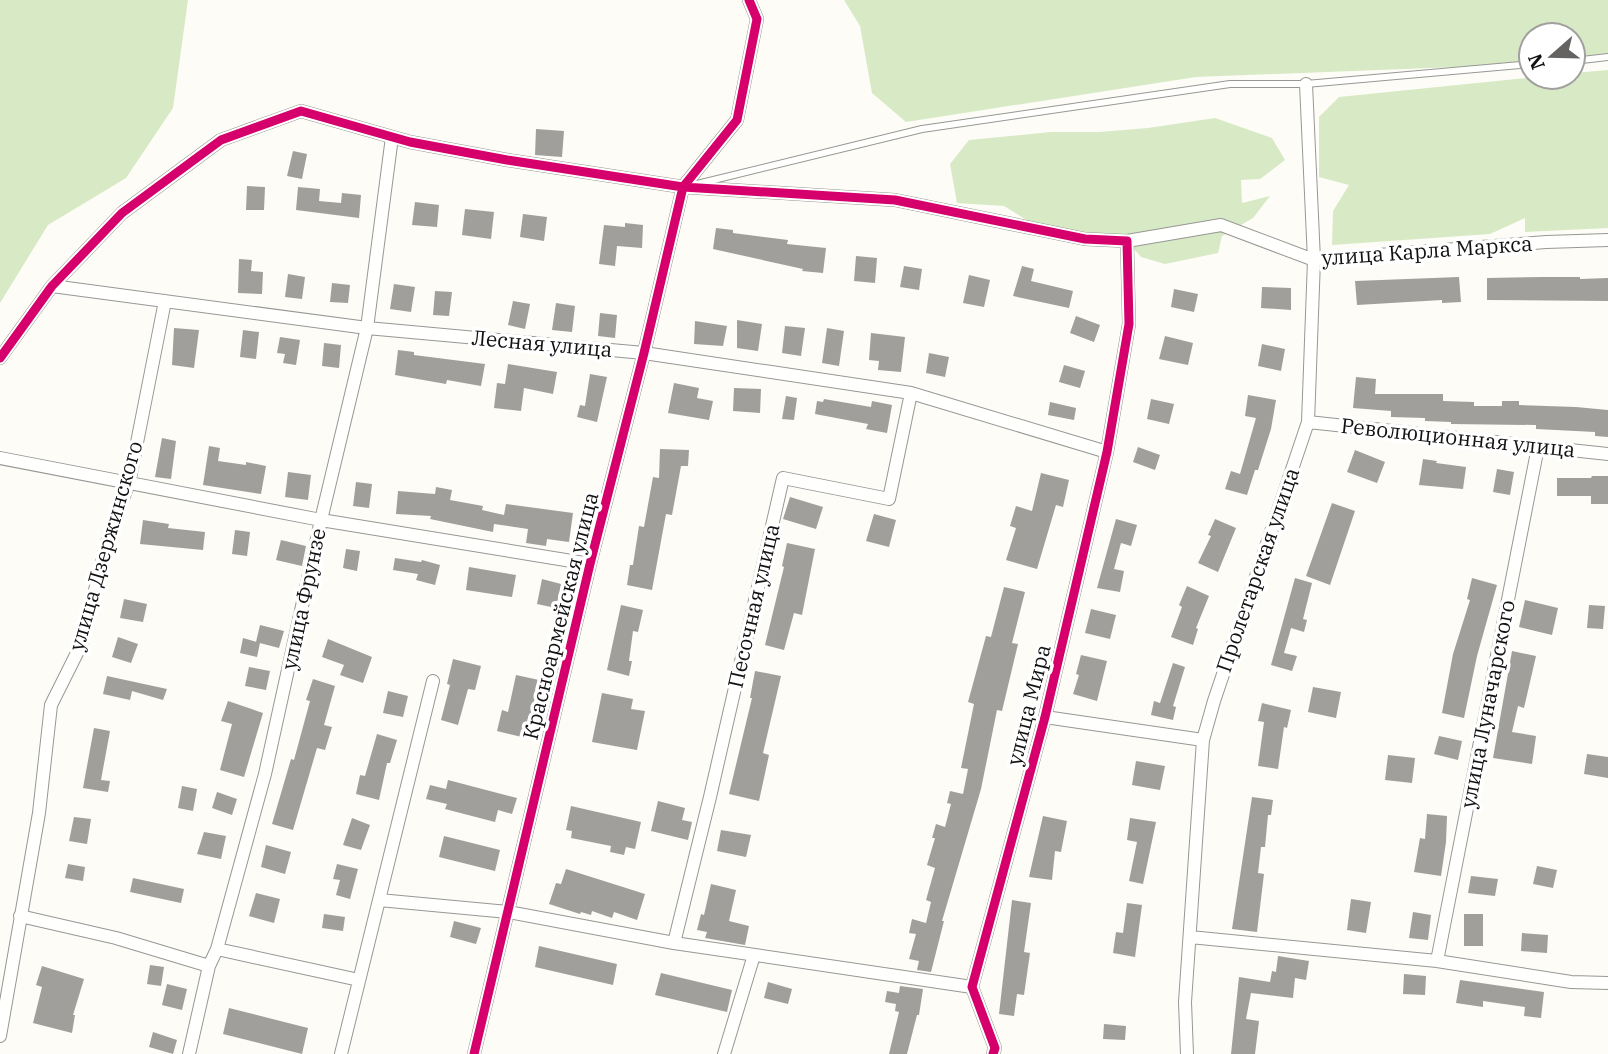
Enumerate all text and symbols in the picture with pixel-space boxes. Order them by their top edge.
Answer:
north arrow [1517,21,1587,91]
text: N [1522,51,1550,73]
street label: улица Карла Маркса [1320,229,1533,271]
street label: Лесная улица [471,323,614,363]
street label: Революционная улица [1340,411,1577,463]
street label: улица Дзержинского [62,437,148,654]
street label: Пролетарская улица [1209,464,1305,676]
street label: Красноармейская улица [516,489,604,743]
street label: Песочная улица [721,521,786,691]
street label: улица Фрунзе [274,525,332,672]
street label: улица Луначарского [1453,597,1521,810]
street label: улица Мира [999,641,1057,768]

